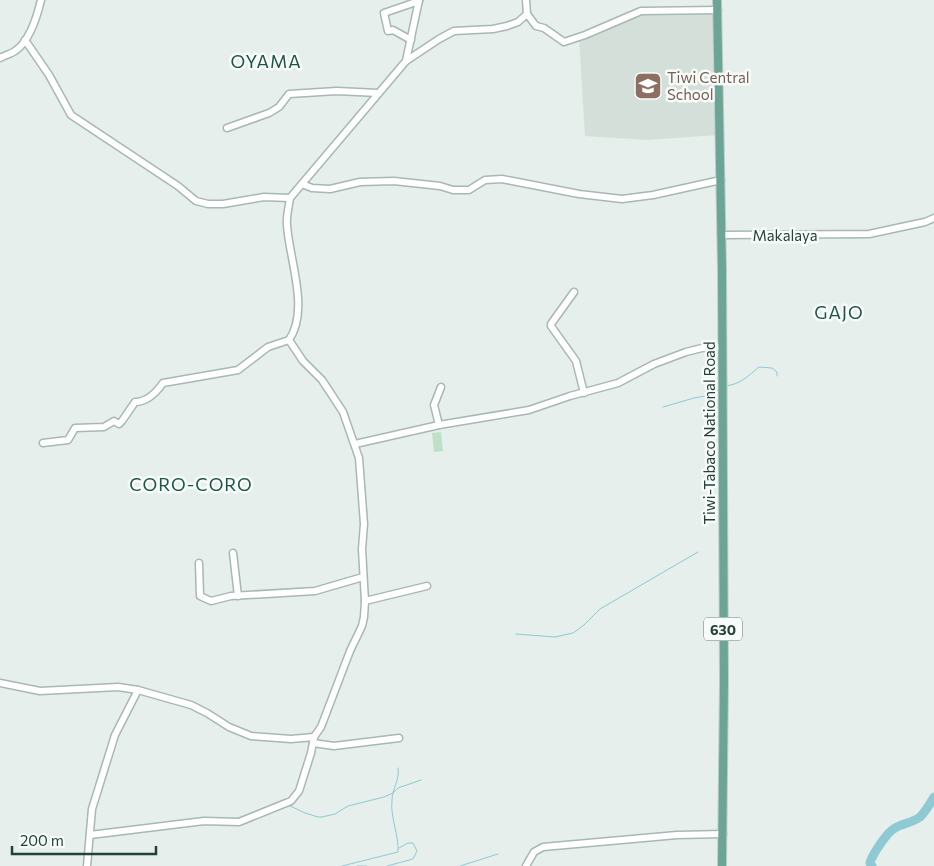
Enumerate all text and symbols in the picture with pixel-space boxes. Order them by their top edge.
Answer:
district label: OYAMA [230,50,302,72]
place label: Tiwi Central School [667,68,750,103]
school or university icon: Tiwi Central School [633,71,663,101]
street label: Makalaya [753,226,817,244]
district label: GAJO [814,301,864,323]
street label: Tiwi-Tabaco National Road [700,341,718,525]
district label: CORO-CORO [129,473,253,495]
road number: 630 [704,618,742,640]
scale bar [12,824,156,856]
text: 200 m [20,831,64,849]

